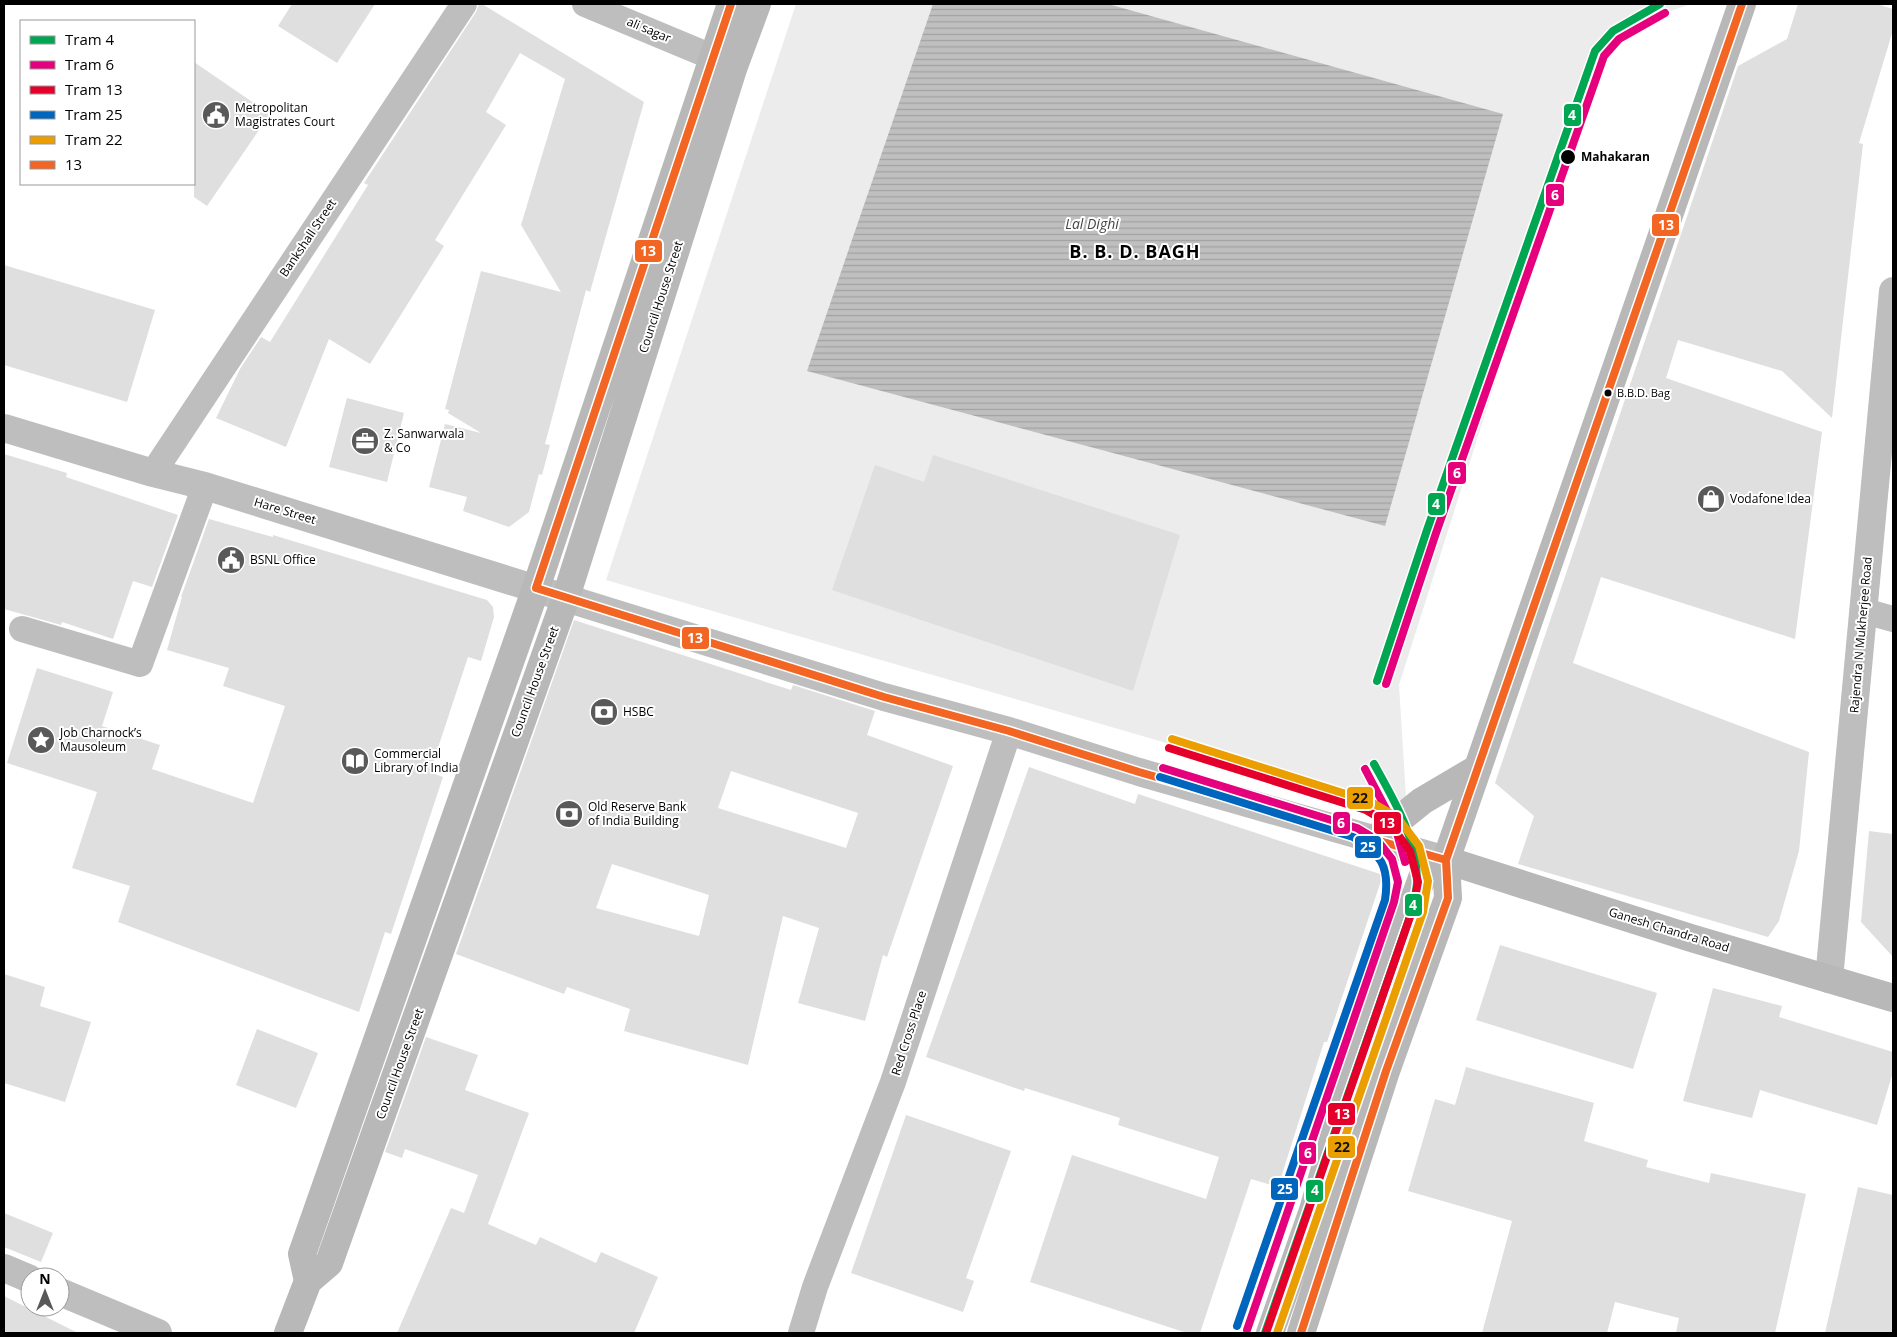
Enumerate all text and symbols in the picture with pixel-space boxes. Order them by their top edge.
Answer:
street label: ali sagar [625,13,674,46]
legend [20,20,195,185]
text: Tram 4 [65,29,115,49]
text: Tram 6 [65,54,114,74]
text: Tram 13 [65,79,123,99]
place label: Metropolitan Magistrates Court [235,99,335,130]
public building icon: Metropolitan Magistrates Court [201,100,231,130]
line badge: 4 [1563,103,1582,127]
text: Tram 25 [65,104,123,124]
text: 4 [1568,105,1576,124]
text: Tram 22 [65,129,123,149]
marker: Mahakaran [1559,148,1577,166]
place label: Mahakaran [1581,148,1650,165]
text: 13 [65,154,82,174]
line badge: 6 [1545,183,1565,207]
text: 6 [1551,185,1559,204]
street label: Bankshall Street [275,195,340,280]
line badge: 13 [1651,213,1680,237]
water label: Lal Dighi [1065,214,1119,233]
text: 13 [1658,215,1674,234]
street label: Council House Street [634,239,687,355]
line badge: 13 [634,239,663,263]
district label: B. B. D. BAGH [1069,239,1201,263]
text: 13 [640,241,656,260]
place label: B.B.D. Bag [1617,385,1670,400]
marker: B.B.D. Bag [1603,388,1613,398]
place label: Z. Sanwarwala & Co [384,425,464,456]
office icon: Z. Sanwarwala & Co [350,426,380,456]
line badge: 6 [1447,461,1467,485]
text: 6 [1453,463,1461,482]
shop icon: Vodafone Idea [1696,484,1726,514]
place label: Vodafone Idea [1730,490,1811,507]
line badge: 4 [1427,492,1446,516]
street label: Hare Street [252,493,318,528]
text: 4 [1432,494,1440,513]
public building icon: BSNL Office [216,545,246,575]
place label: BSNL Office [250,551,316,568]
street label: Rajendra N Mukherjee Road [1845,556,1876,714]
street label: Council House Street [507,624,563,740]
line badge: 13 [681,626,710,650]
text: 13 [687,628,703,647]
bank icon: HSBC [589,697,619,727]
place label: HSBC [623,703,654,720]
place label: Job Charnock’s Mausoleum [59,724,142,755]
place icon: Job Charnock’s Mausoleum [26,725,56,755]
place label: Commercial Library of India [374,745,458,776]
library icon: Commercial Library of India [340,746,370,776]
line badge: 22 [1346,786,1374,810]
text: 22 [1352,788,1368,807]
place label: Old Reserve Bank of India Building [588,798,687,829]
bank icon: Old Reserve Bank of India Building [554,799,584,829]
line badge: 6 [1332,811,1351,835]
line badge: 13 [1373,811,1402,835]
text: 6 [1337,813,1345,832]
text: 13 [1379,813,1395,832]
line badge: 25 [1354,835,1382,859]
text: 25 [1360,837,1376,856]
line badge: 4 [1404,893,1423,917]
text: 4 [1409,895,1417,914]
street label: Ganesh Chandra Road [1607,903,1732,956]
street label: Red Cross Place [887,988,930,1077]
street label: Council House Street [372,1006,428,1122]
line badge: 13 [1327,1102,1356,1126]
text: 13 [1334,1104,1350,1123]
line badge: 22 [1327,1135,1356,1159]
text: 22 [1334,1137,1350,1156]
line badge: 6 [1298,1141,1317,1165]
text: 6 [1304,1143,1312,1162]
line badge: 25 [1270,1177,1299,1201]
text: 25 [1277,1179,1293,1198]
line badge: 4 [1305,1179,1324,1203]
text: 4 [1311,1180,1319,1199]
north arrow [20,1267,70,1317]
text: N [39,1269,51,1288]

